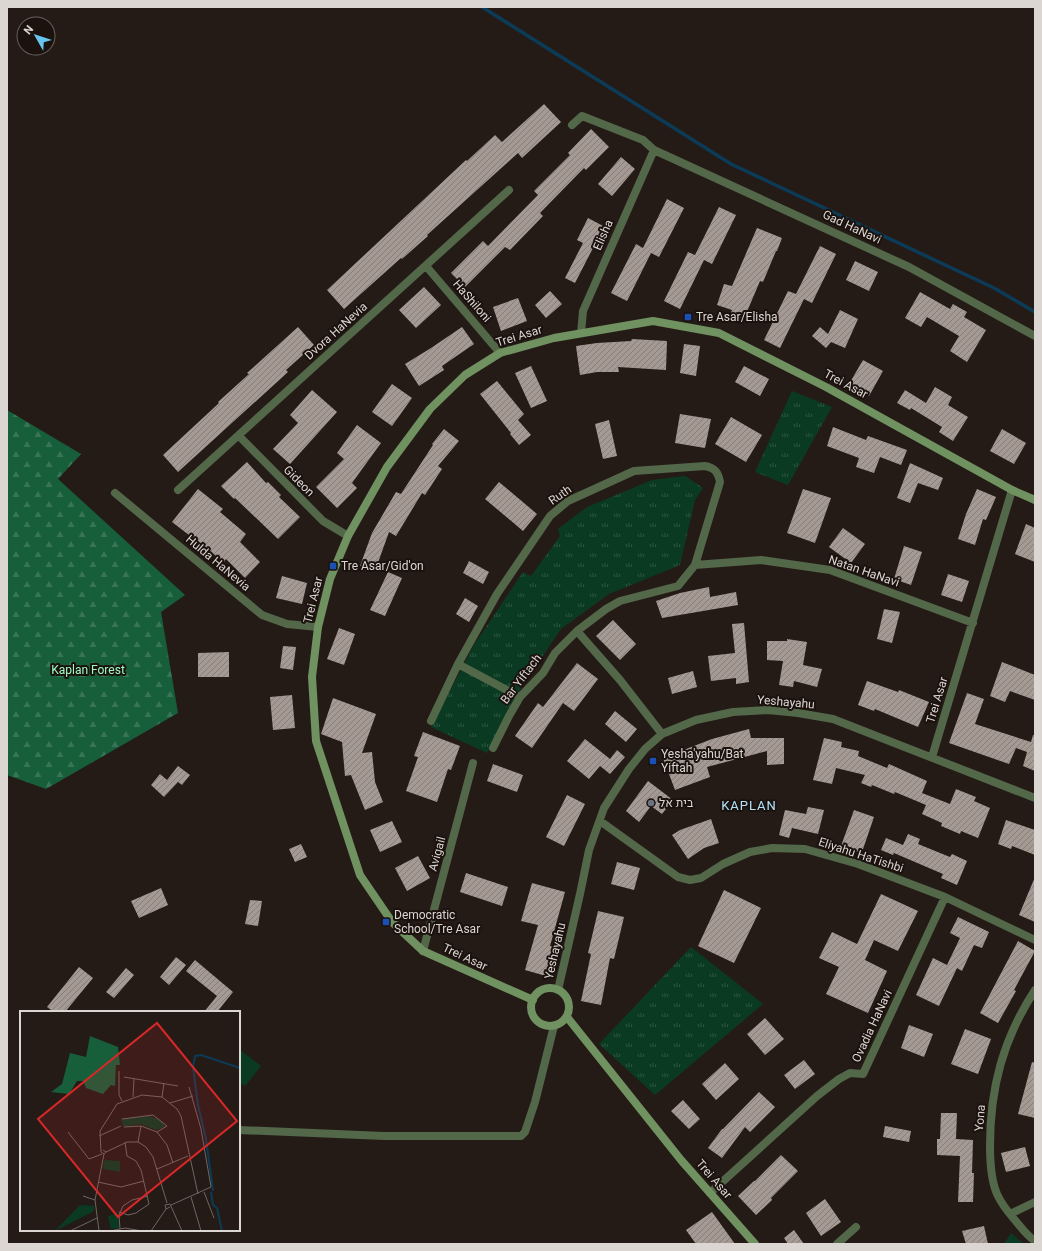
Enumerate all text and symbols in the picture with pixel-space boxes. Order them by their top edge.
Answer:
north arrow [16,16,56,56]
text: N [21,23,36,37]
street label: Gad HaNavi [820,207,884,247]
street label: Elisha [590,218,616,252]
street label: HaShiloni [450,277,494,325]
street label: Dvora HaNevia [302,299,370,363]
place label: Tre Asar/Elisha [696,310,778,324]
marker: Tre Asar/Elisha [683,312,693,322]
street label: Trei Asar [494,322,544,350]
street label: Trei Asar [822,367,870,401]
street label: Gideon [281,463,317,499]
street label: Ruth [546,482,574,508]
street label: Hulda HaNevia [183,532,253,594]
street label: Natan HaNavi [827,552,901,590]
place label: Tre Asar/Gid'on [341,559,424,573]
marker: Tre Asar/Gid'on [328,561,338,571]
street label: Trei Asar [300,575,326,625]
street label: Bar Yiftach [498,651,544,707]
park label: Kaplan Forest [51,663,125,677]
street label: Trei Asar [923,675,951,725]
street label: Yeshayahu [757,693,815,711]
place label: Yesha'yahu/Bat Yiftah [661,747,744,775]
marker: Yesha'yahu/Bat Yiftah [648,756,658,766]
place label: בית אל [659,796,694,810]
marker: בית אל [646,798,656,808]
district label: KAPLAN [721,798,777,813]
street label: Avigail [426,835,448,873]
street label: Eliyahu HaTishbi [817,835,905,875]
place label: Democratic School/Tre Asar [394,908,480,936]
marker: Democratic School/Tre Asar [381,917,391,927]
street label: Yeshayahu [542,921,568,981]
street label: Trei Asar [440,941,490,973]
street label: Ovadia HaNavi [849,987,895,1065]
inset map [20,1011,240,1231]
street label: Yona [972,1104,988,1132]
street label: Trei Asar [693,1156,735,1202]

